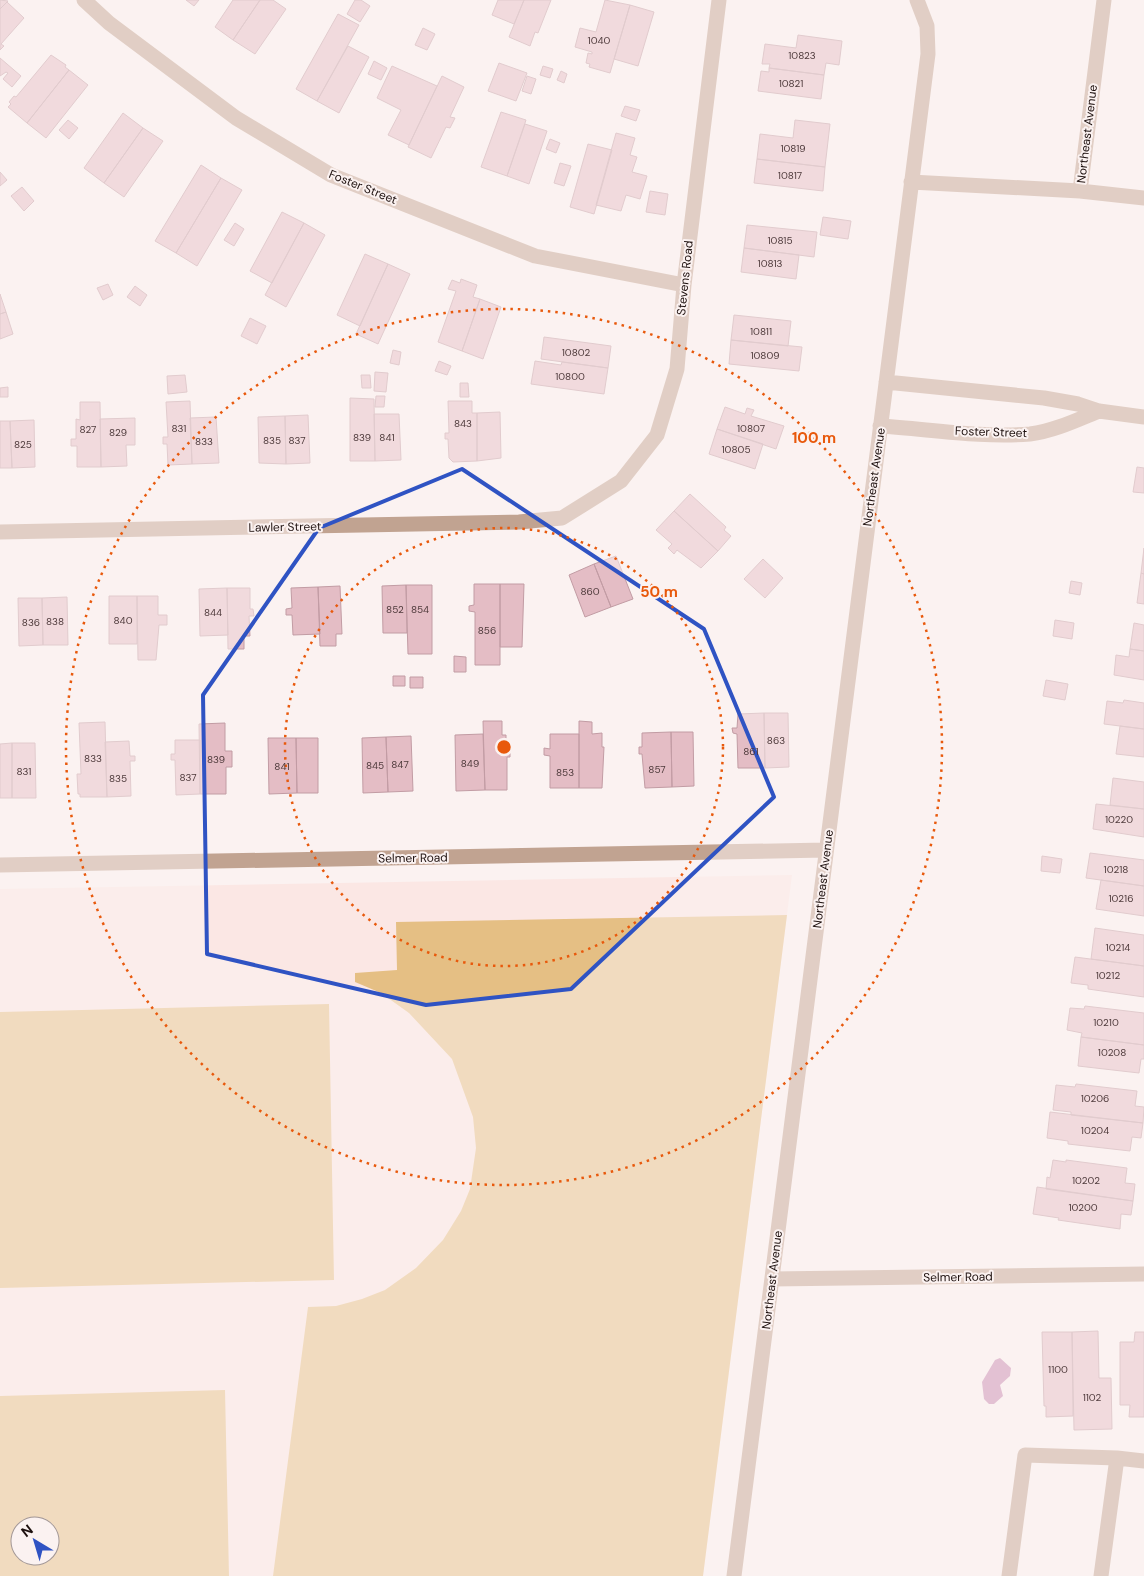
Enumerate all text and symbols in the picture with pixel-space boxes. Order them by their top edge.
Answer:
house number: 1040 [588,34,611,47]
house number: 10823 [788,49,816,62]
house number: 10821 [779,77,803,90]
street label: Northeast Avenue [1073,84,1101,184]
house number: 10819 [780,142,806,155]
street label: Foster Street [327,166,400,208]
house number: 10817 [778,169,802,182]
house number: 10815 [767,234,793,247]
street label: Stevens Road [673,240,697,316]
house number: 10813 [758,257,783,270]
house number: 10811 [750,325,772,338]
house number: 10802 [562,346,591,359]
house number: 10809 [750,349,780,362]
house number: 10800 [555,370,585,383]
house number: 843 [454,417,472,430]
house number: 831 [172,422,186,435]
house number: 10807 [737,422,765,435]
house number: 827 [80,423,96,436]
street label: Foster Street [955,423,1028,441]
house number: 829 [109,426,127,439]
street label: Northeast Avenue [859,427,889,527]
text: 100 m [792,428,836,448]
house number: 839 [353,431,371,444]
house number: 841 [379,431,395,444]
house number: 835 [263,434,281,447]
house number: 837 [288,434,306,447]
house number: 833 [195,435,213,448]
house number: 825 [14,438,32,451]
house number: 10805 [722,443,750,456]
street label: Lawler Street [248,518,322,536]
text: 50 m [640,582,678,602]
house number: 860 [580,585,600,598]
house number: 852 [386,603,404,616]
house number: 854 [411,603,429,616]
house number: 844 [204,606,222,619]
house number: 840 [114,614,133,627]
house number: 838 [46,615,64,628]
house number: 836 [22,616,40,629]
house number: 856 [478,624,496,637]
house number: 863 [767,734,785,747]
centre of rings [495,738,513,756]
house number: 861 [743,745,759,758]
house number: 833 [84,752,102,765]
house number: 839 [207,753,225,766]
house number: 849 [461,757,479,770]
house number: 847 [391,758,409,771]
house number: 845 [366,759,384,772]
house number: 841 [274,760,290,773]
house number: 857 [648,763,666,776]
house number: 831 [17,765,31,778]
house number: 853 [556,766,574,779]
house number: 837 [179,771,197,784]
house number: 835 [109,772,127,785]
house number: 10220 [1105,813,1133,826]
street label: Northeast Avenue [809,829,837,929]
street label: Selmer Road [378,849,448,867]
house number: 10218 [1104,863,1128,876]
house number: 10216 [1108,892,1134,905]
house number: 10214 [1106,941,1130,954]
house number: 10212 [1096,969,1120,982]
house number: 10210 [1093,1016,1119,1029]
house number: 10208 [1098,1046,1126,1059]
house number: 10206 [1081,1092,1109,1105]
house number: 10204 [1081,1124,1109,1137]
house number: 10202 [1072,1174,1100,1187]
house number: 10200 [1068,1201,1098,1214]
street label: Northeast Avenue [758,1230,786,1330]
street label: Selmer Road [923,1268,993,1286]
house number: 1100 [1048,1363,1068,1376]
house number: 1102 [1083,1391,1102,1404]
north arrow [10,1516,60,1566]
text: N [17,1521,37,1541]

